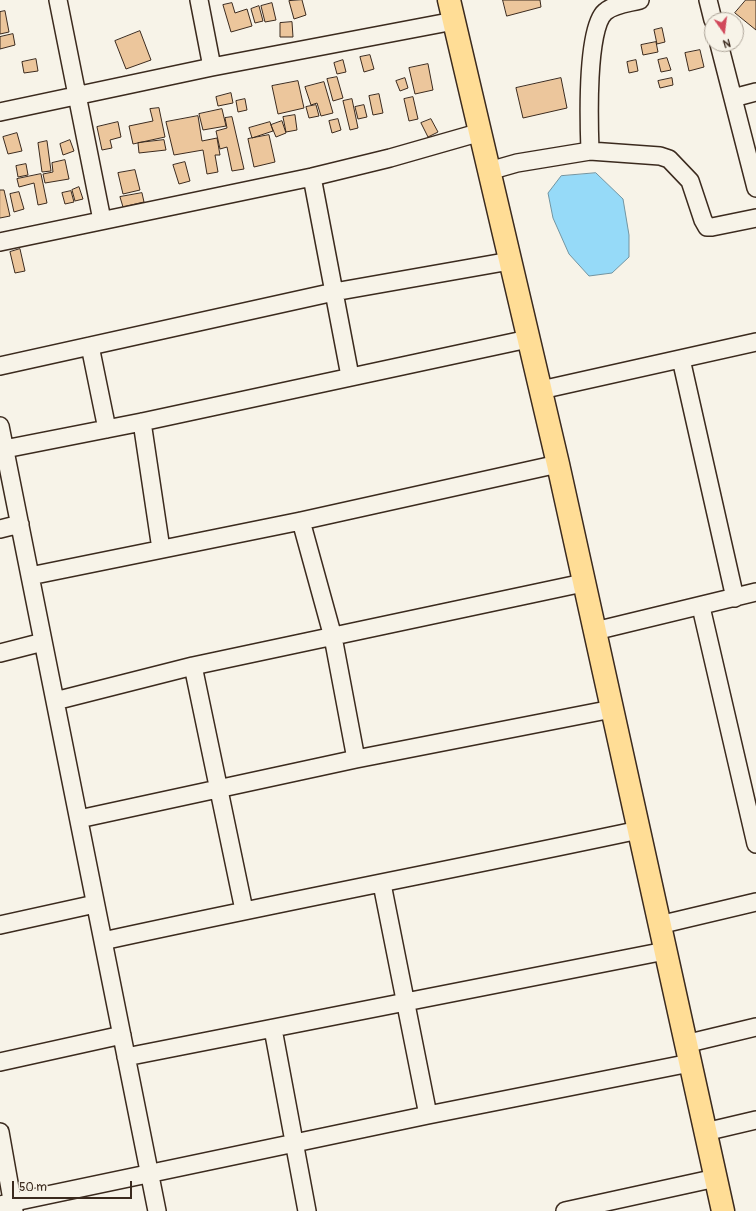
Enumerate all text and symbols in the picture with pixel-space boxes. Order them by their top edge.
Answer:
north arrow [704,12,744,52]
text: N [722,36,732,50]
scale bar [14,1173,134,1199]
text: 50 m [19,1180,47,1195]

